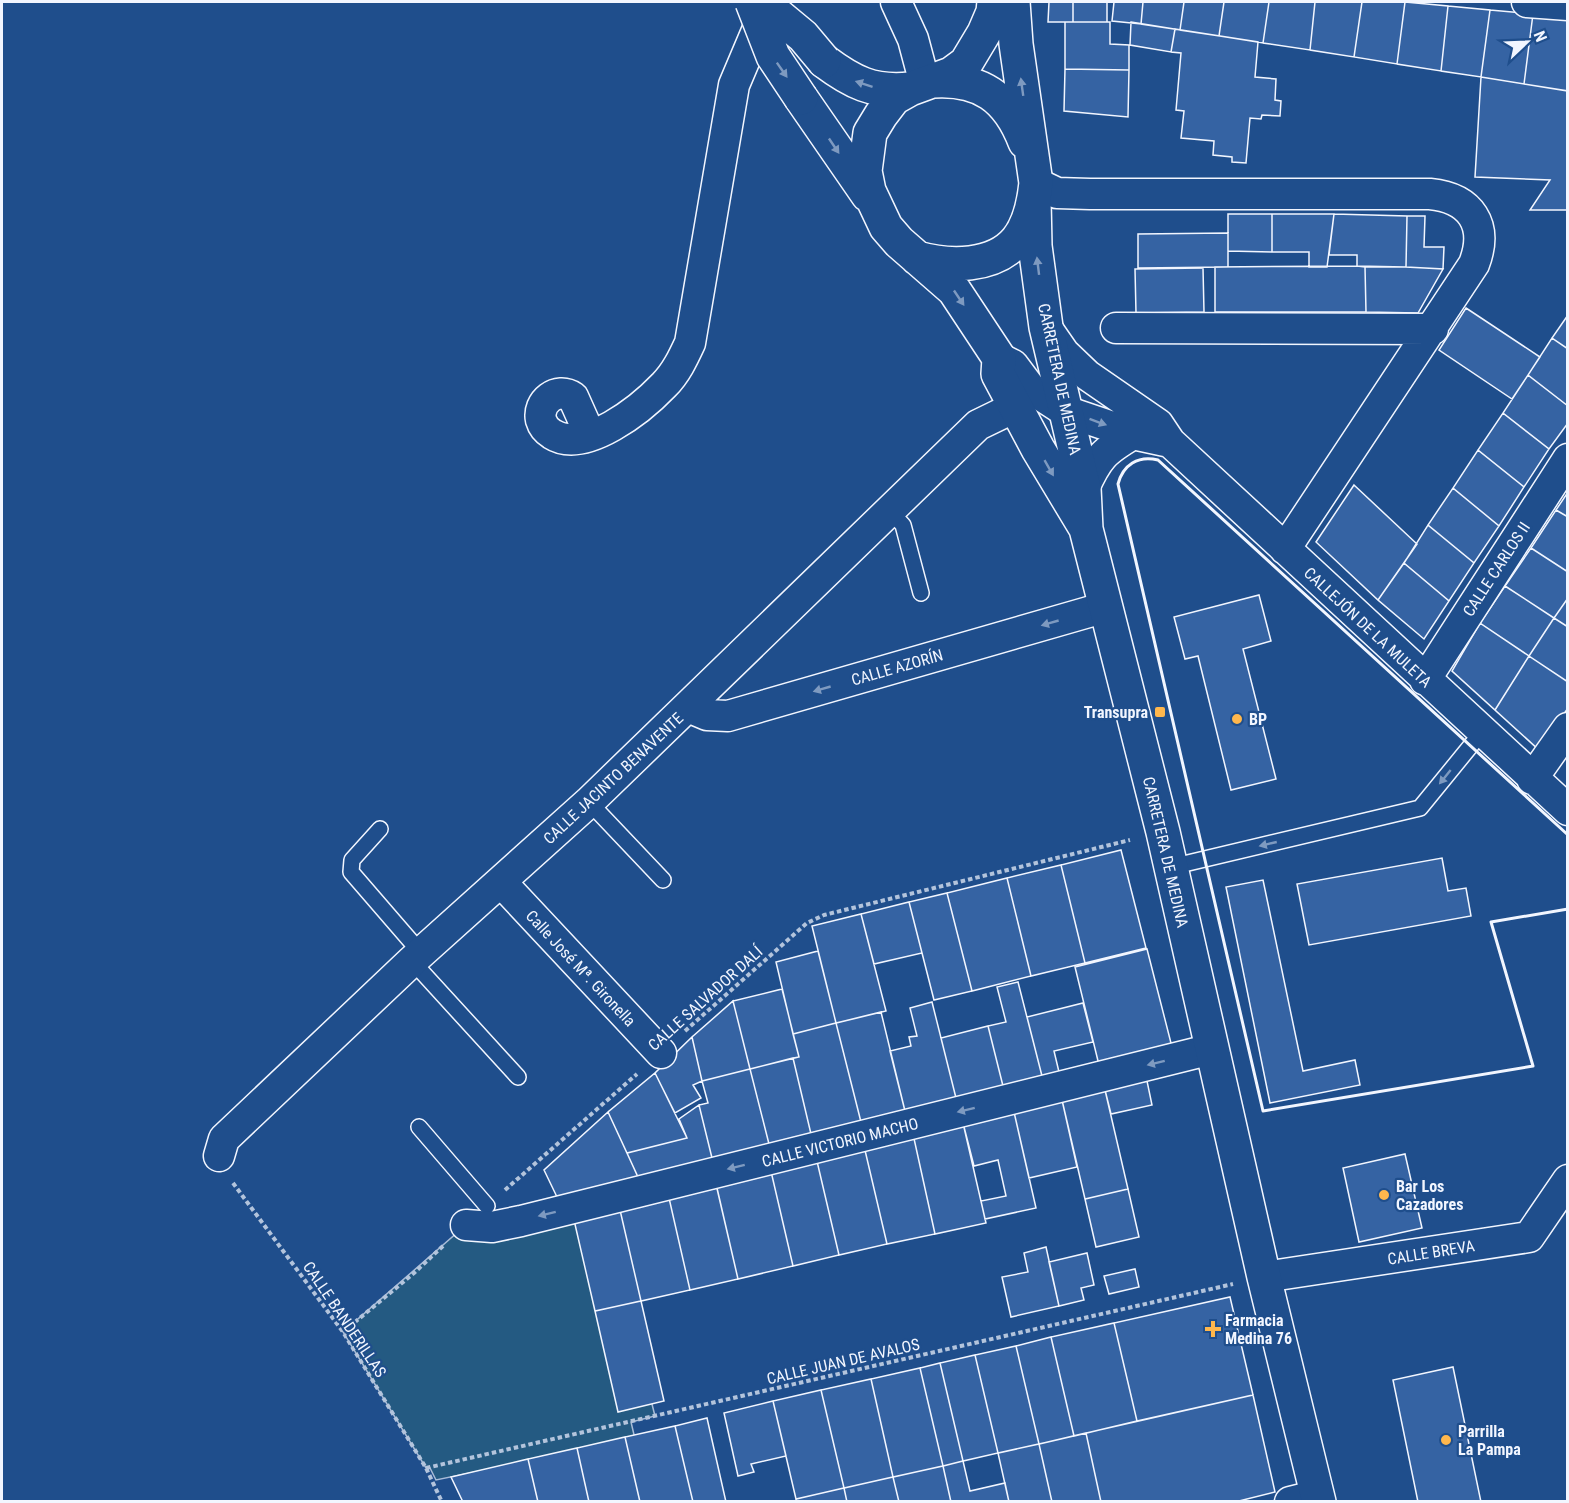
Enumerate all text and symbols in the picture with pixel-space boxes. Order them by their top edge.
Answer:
north arrow [1497,12,1557,72]
text: N [1530,28,1551,45]
one-way arrow [776,62,788,78]
one-way arrow [1018,78,1027,97]
one-way arrow [855,79,873,88]
one-way arrow [828,138,839,154]
one-way arrow [1033,256,1042,275]
one-way arrow [953,290,964,306]
street label: CARRETERA DE MEDINA [1034,302,1085,457]
one-way arrow [1089,417,1107,427]
one-way arrow [1044,460,1054,477]
street label: CALLE CARLOS II [1459,519,1534,620]
street label: CALLEJÓN DE LA MULETA [1300,563,1436,691]
one-way arrow [1040,619,1058,628]
street label: CALLE AZORÍN [849,645,945,690]
one-way arrow [813,685,831,694]
place label: Transupra [1084,703,1148,722]
marker: Transupra [1153,705,1167,719]
street label: CALLE JACINTO BENAVENTE [540,709,687,848]
place label: BP [1249,710,1267,729]
marker: BP [1230,712,1244,726]
one-way arrow [1439,770,1451,785]
street label: CARRETERA DE MEDINA [1139,775,1192,929]
one-way arrow [1259,839,1277,849]
street label: Calle José Mª. Gironella [522,906,639,1030]
street label: CALLE SALVADOR DALÍ [644,941,767,1055]
one-way arrow [1146,1059,1165,1069]
one-way arrow [957,1106,975,1116]
street label: CALLE VICTORIO MACHO [760,1114,920,1171]
one-way arrow [727,1163,745,1173]
place label: Bar Los Cazadores [1396,1177,1463,1214]
marker: Bar Los Cazadores [1377,1188,1391,1202]
one-way arrow [538,1210,556,1220]
street label: CALLE BREVA [1386,1236,1476,1269]
street label: CALLE BANDERILLAS [299,1258,390,1381]
place label: Farmacia Medina 76 [1225,1311,1292,1348]
marker: Farmacia Medina 76 [1206,1322,1220,1336]
street label: CALLE JUAN DE AVALOS [765,1335,921,1388]
place label: Parrilla La Pampa [1458,1422,1521,1459]
marker: Parrilla La Pampa [1439,1433,1453,1447]

